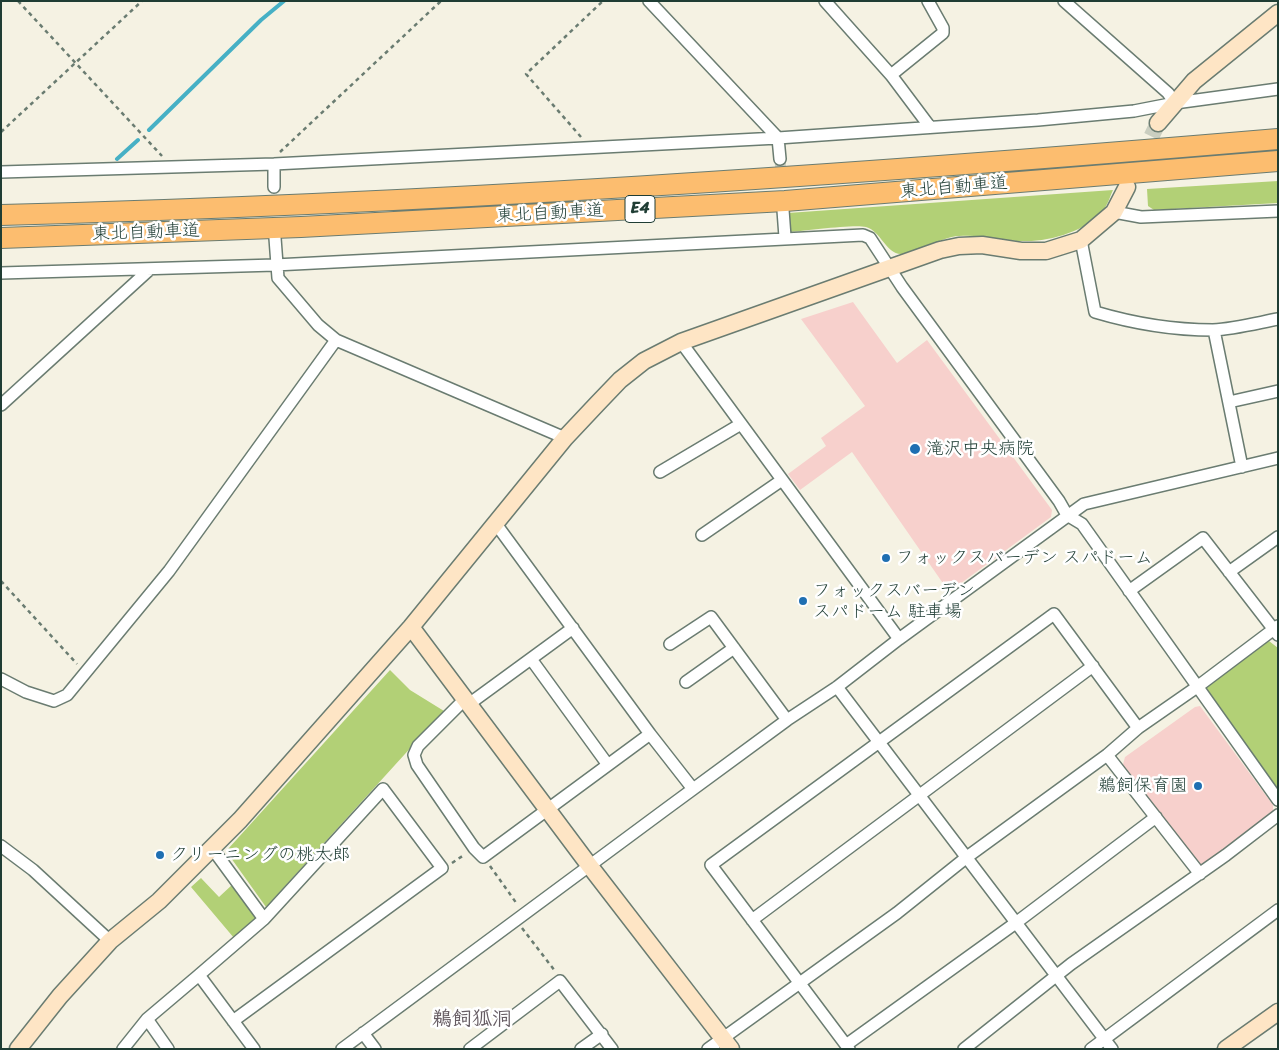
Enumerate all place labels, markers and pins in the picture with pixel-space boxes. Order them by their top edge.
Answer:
place label: 滝沢中央病院 [926,438,1034,460]
marker: 滝沢中央病院 [908,442,922,456]
place label: フォックスバーデン スパドーム [896,547,1153,569]
marker: フォックスバーデン スパドーム [880,552,892,564]
place label: フォックスバーデン スパドーム 駐車場 [813,580,975,622]
marker: フォックスバーデン スパドーム 駐車場 [797,595,809,607]
place label: 鵜飼保育園 [1098,775,1188,797]
marker: 鵜飼保育園 [1192,780,1204,792]
place label: クリーニングの桃太郎 [170,844,350,866]
marker: クリーニングの桃太郎 [154,849,166,861]

